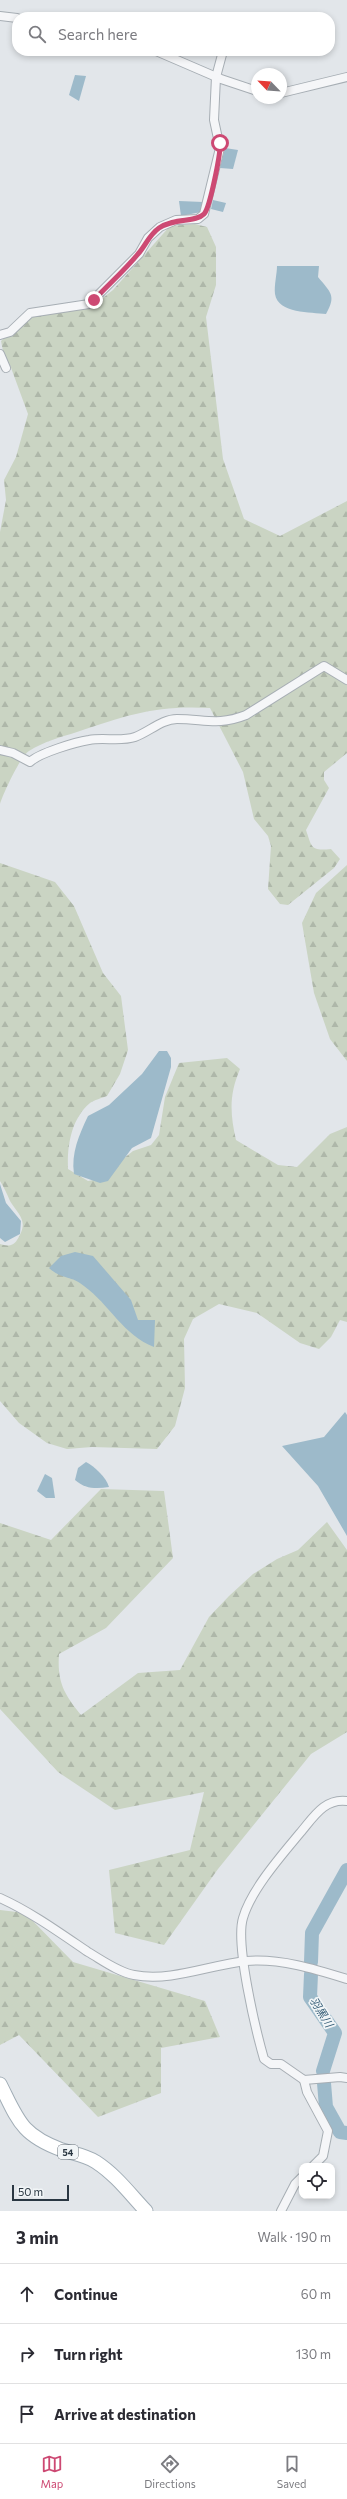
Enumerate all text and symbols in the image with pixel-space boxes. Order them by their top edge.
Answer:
search box [12,12,335,56]
icon: search [26,23,48,45]
text: Search here [58,25,137,43]
north arrow [251,68,287,104]
route start [211,134,229,152]
route end [85,291,103,309]
water label: 羽黒川 [308,1995,337,2030]
road number: 54 [58,2145,78,2159]
map controls [299,2163,335,2199]
button: locate [299,2163,335,2199]
scale bar [12,2183,69,2202]
text: 50 m [18,2185,43,2198]
text: 3 min [16,2227,59,2248]
text: Walk · 190 m [257,2229,331,2245]
icon: ahead [16,2283,38,2305]
text: Continue [54,2285,118,2303]
text: 60 m [301,2286,331,2302]
icon: right [16,2343,38,2365]
text: Turn right [54,2345,123,2363]
text: 130 m [296,2346,331,2362]
icon: arrive [16,2403,38,2425]
text: Arrive at destination [54,2405,196,2423]
tab: Map [41,2453,63,2490]
tab: Directions [144,2453,196,2490]
tab: Saved [277,2453,306,2490]

